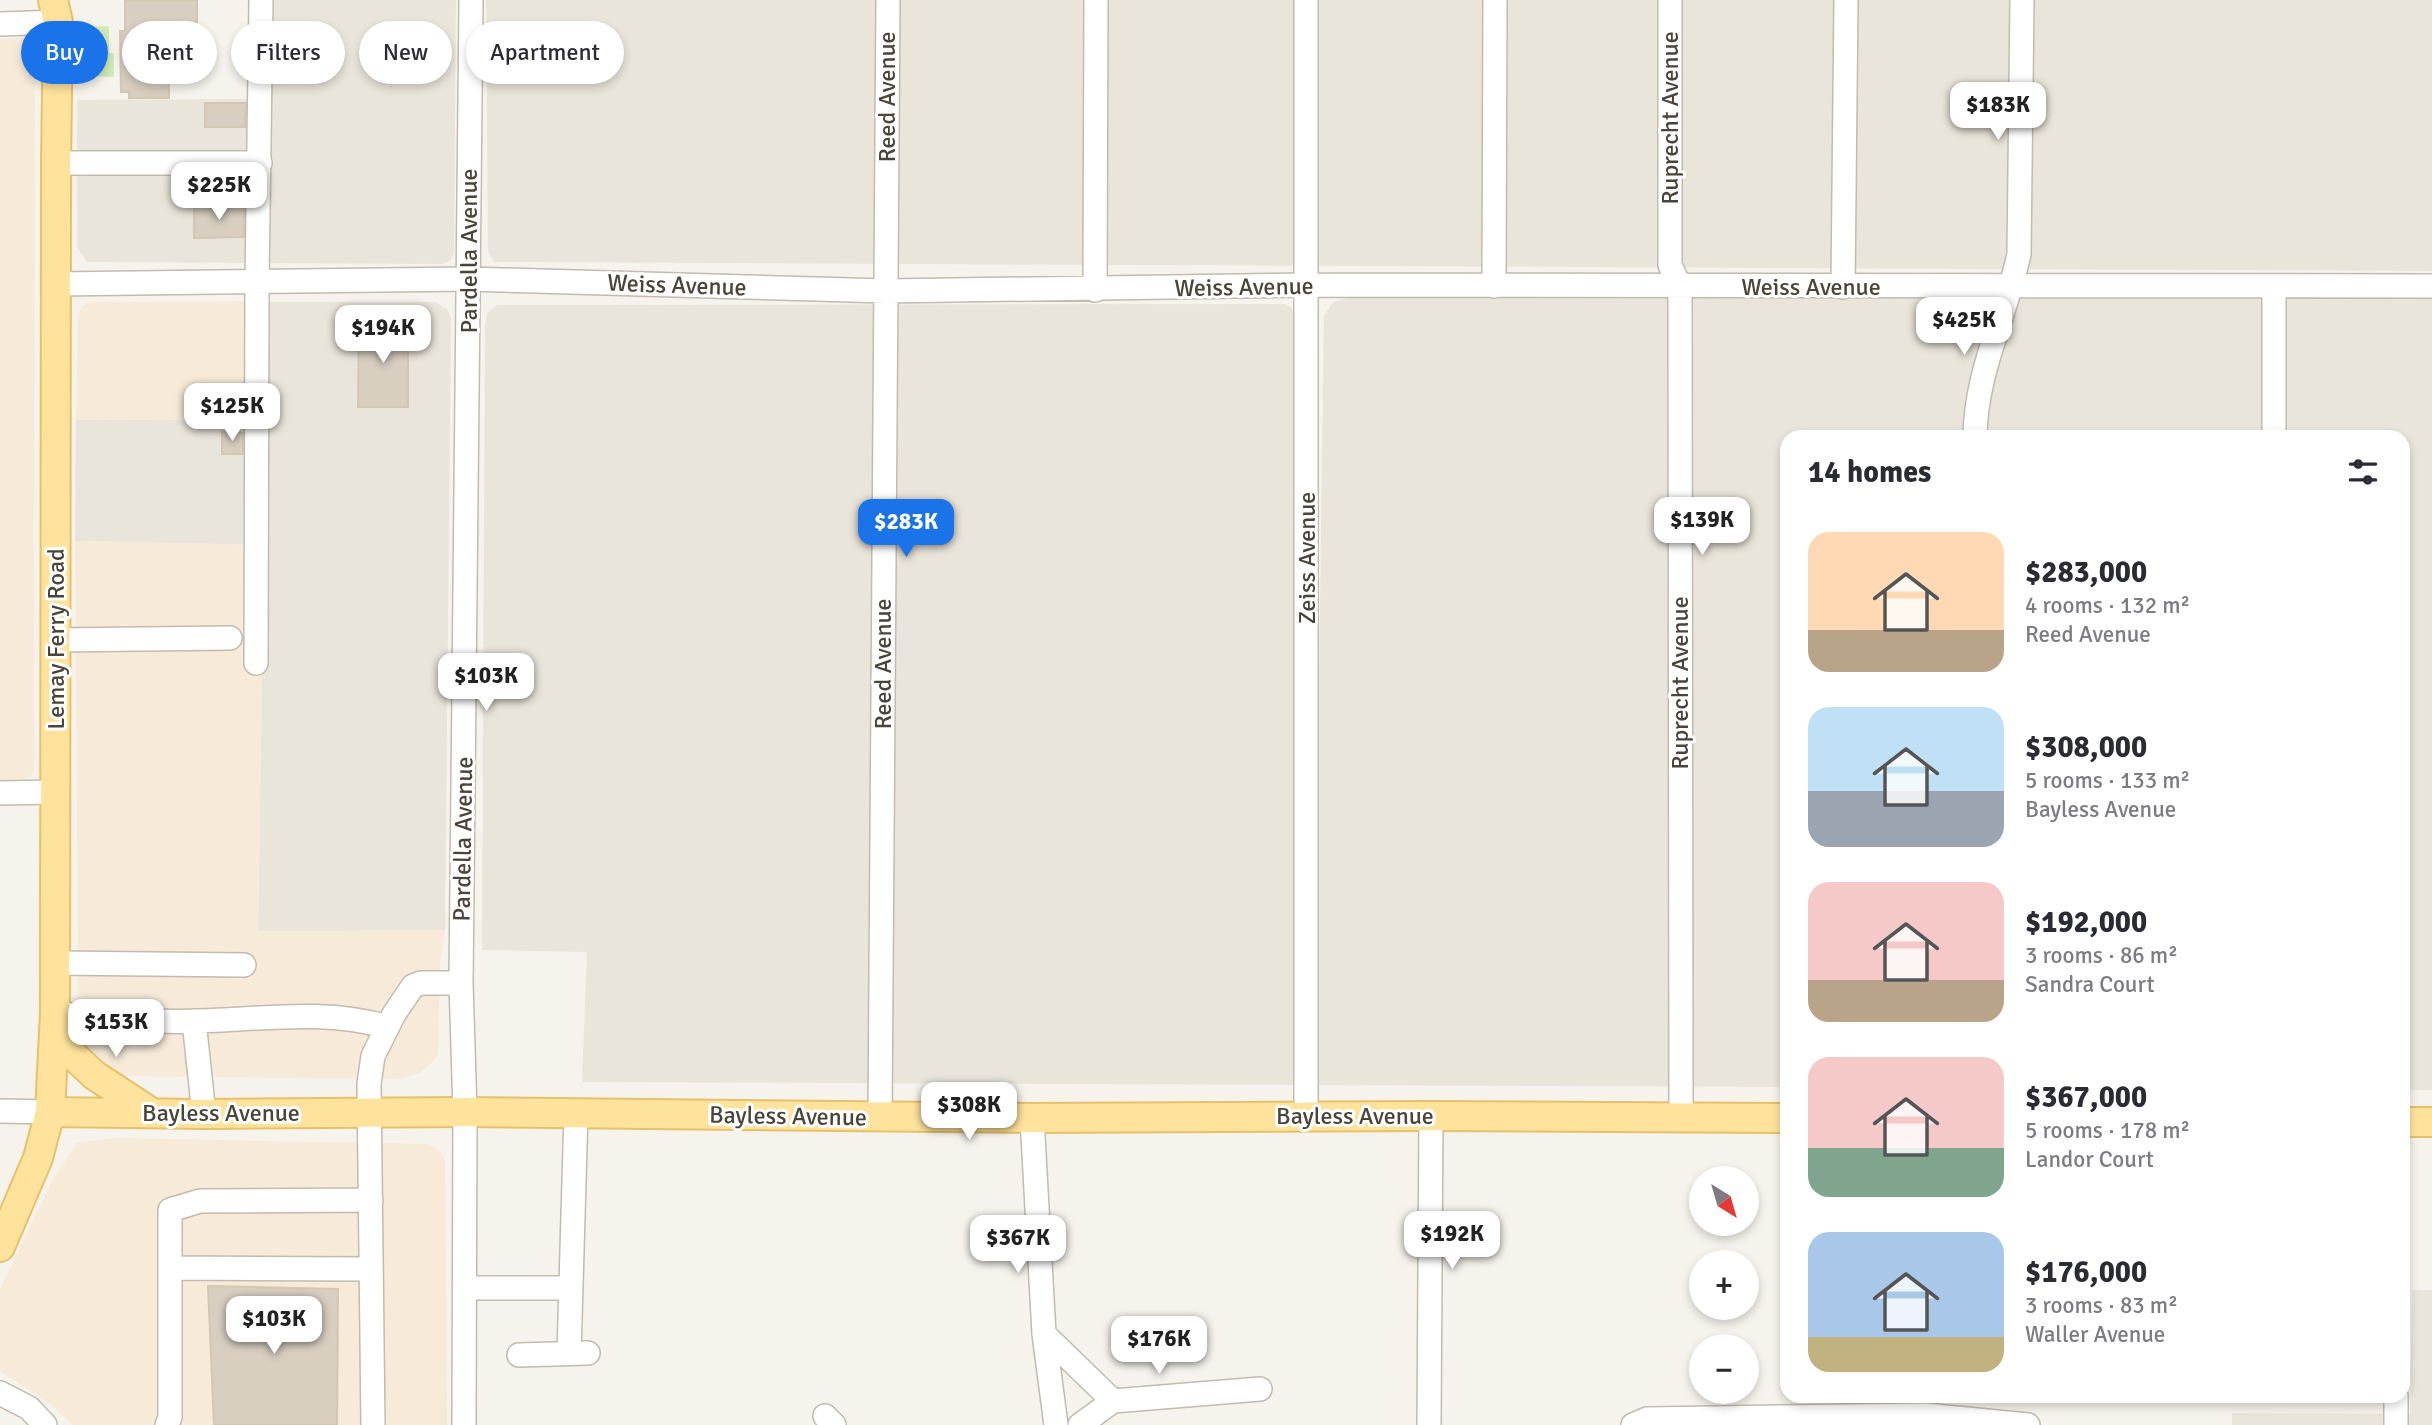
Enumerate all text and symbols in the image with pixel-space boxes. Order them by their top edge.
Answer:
chip: Buy [21,21,108,84]
chip: Rent [122,21,217,84]
chip: Filters [231,21,345,84]
chip: New [359,21,452,84]
chip: Apartment [466,21,624,84]
street label: Reed Avenue [872,31,902,163]
street label: Ruprecht Avenue [1655,31,1685,205]
pin: $183K [1949,82,2047,142]
text: $183K [1966,90,2030,119]
pin: $225K [170,162,268,222]
street label: Pardella Avenue [454,169,484,334]
text: $225K [187,170,251,199]
street label: Weiss Avenue [607,268,747,302]
street label: Weiss Avenue [1174,271,1314,303]
street label: Weiss Avenue [1741,272,1881,302]
pin: $425K [1915,298,2013,357]
text: $425K [1932,305,1996,334]
pin: $194K [334,306,432,365]
text: $194K [351,313,415,342]
pin: $125K [183,384,281,443]
text: $125K [200,391,264,420]
icon: filters [2344,453,2382,491]
text: 14 homes [1808,454,1931,491]
street label: Zeiss Avenue [1292,492,1322,624]
pin: $139K [1653,498,1751,557]
pin: $283K [857,500,955,559]
text: $139K [1670,505,1734,534]
text: $283K [874,507,938,536]
street label: Lemay Ferry Road [41,548,71,730]
text: $283,000 [2025,554,2147,591]
icon: home [1864,560,1948,644]
text: 4 rooms · 132 m² [2025,591,2190,620]
street label: Ruprecht Avenue [1665,596,1695,770]
street label: Reed Avenue [868,598,898,730]
text: Reed Avenue [2025,620,2151,649]
pin: $103K [437,654,535,713]
text: $103K [454,661,518,690]
text: $308,000 [2025,729,2147,766]
icon: home [1864,735,1948,819]
street label: Pardella Avenue [447,756,479,922]
text: 5 rooms · 133 m² [2025,766,2190,795]
text: Bayless Avenue [2025,795,2176,824]
text: $192,000 [2025,904,2147,941]
icon: home [1864,910,1948,994]
text: 3 rooms · 86 m² [2025,941,2178,970]
text: Sandra Court [2025,970,2154,999]
pin: $153K [67,1000,165,1059]
text: $153K [84,1007,148,1036]
text: $367,000 [2025,1079,2147,1116]
pin: $308K [920,1082,1018,1142]
icon: home [1864,1085,1948,1169]
text: $308K [937,1090,1001,1119]
street label: Bayless Avenue [142,1098,300,1128]
street label: Bayless Avenue [709,1100,867,1132]
street label: Bayless Avenue [1276,1101,1434,1131]
text: 5 rooms · 178 m² [2025,1116,2190,1145]
text: Landor Court [2025,1145,2154,1174]
north arrow [1689,1166,1759,1236]
map controls [1689,1166,1759,1404]
pin: $192K [1403,1212,1501,1271]
pin: $367K [969,1216,1067,1275]
text: $192K [1420,1219,1484,1248]
text: $367K [986,1223,1050,1252]
button: + [1689,1250,1759,1320]
text: $176,000 [2025,1254,2147,1291]
icon: home [1864,1260,1948,1344]
text: 3 rooms · 83 m² [2025,1291,2178,1320]
pin: $103K [225,1296,323,1356]
text: $103K [242,1304,306,1333]
pin: $176K [1110,1316,1208,1376]
text: Waller Avenue [2025,1320,2165,1349]
text: $176K [1127,1324,1191,1353]
button: − [1689,1334,1759,1404]

